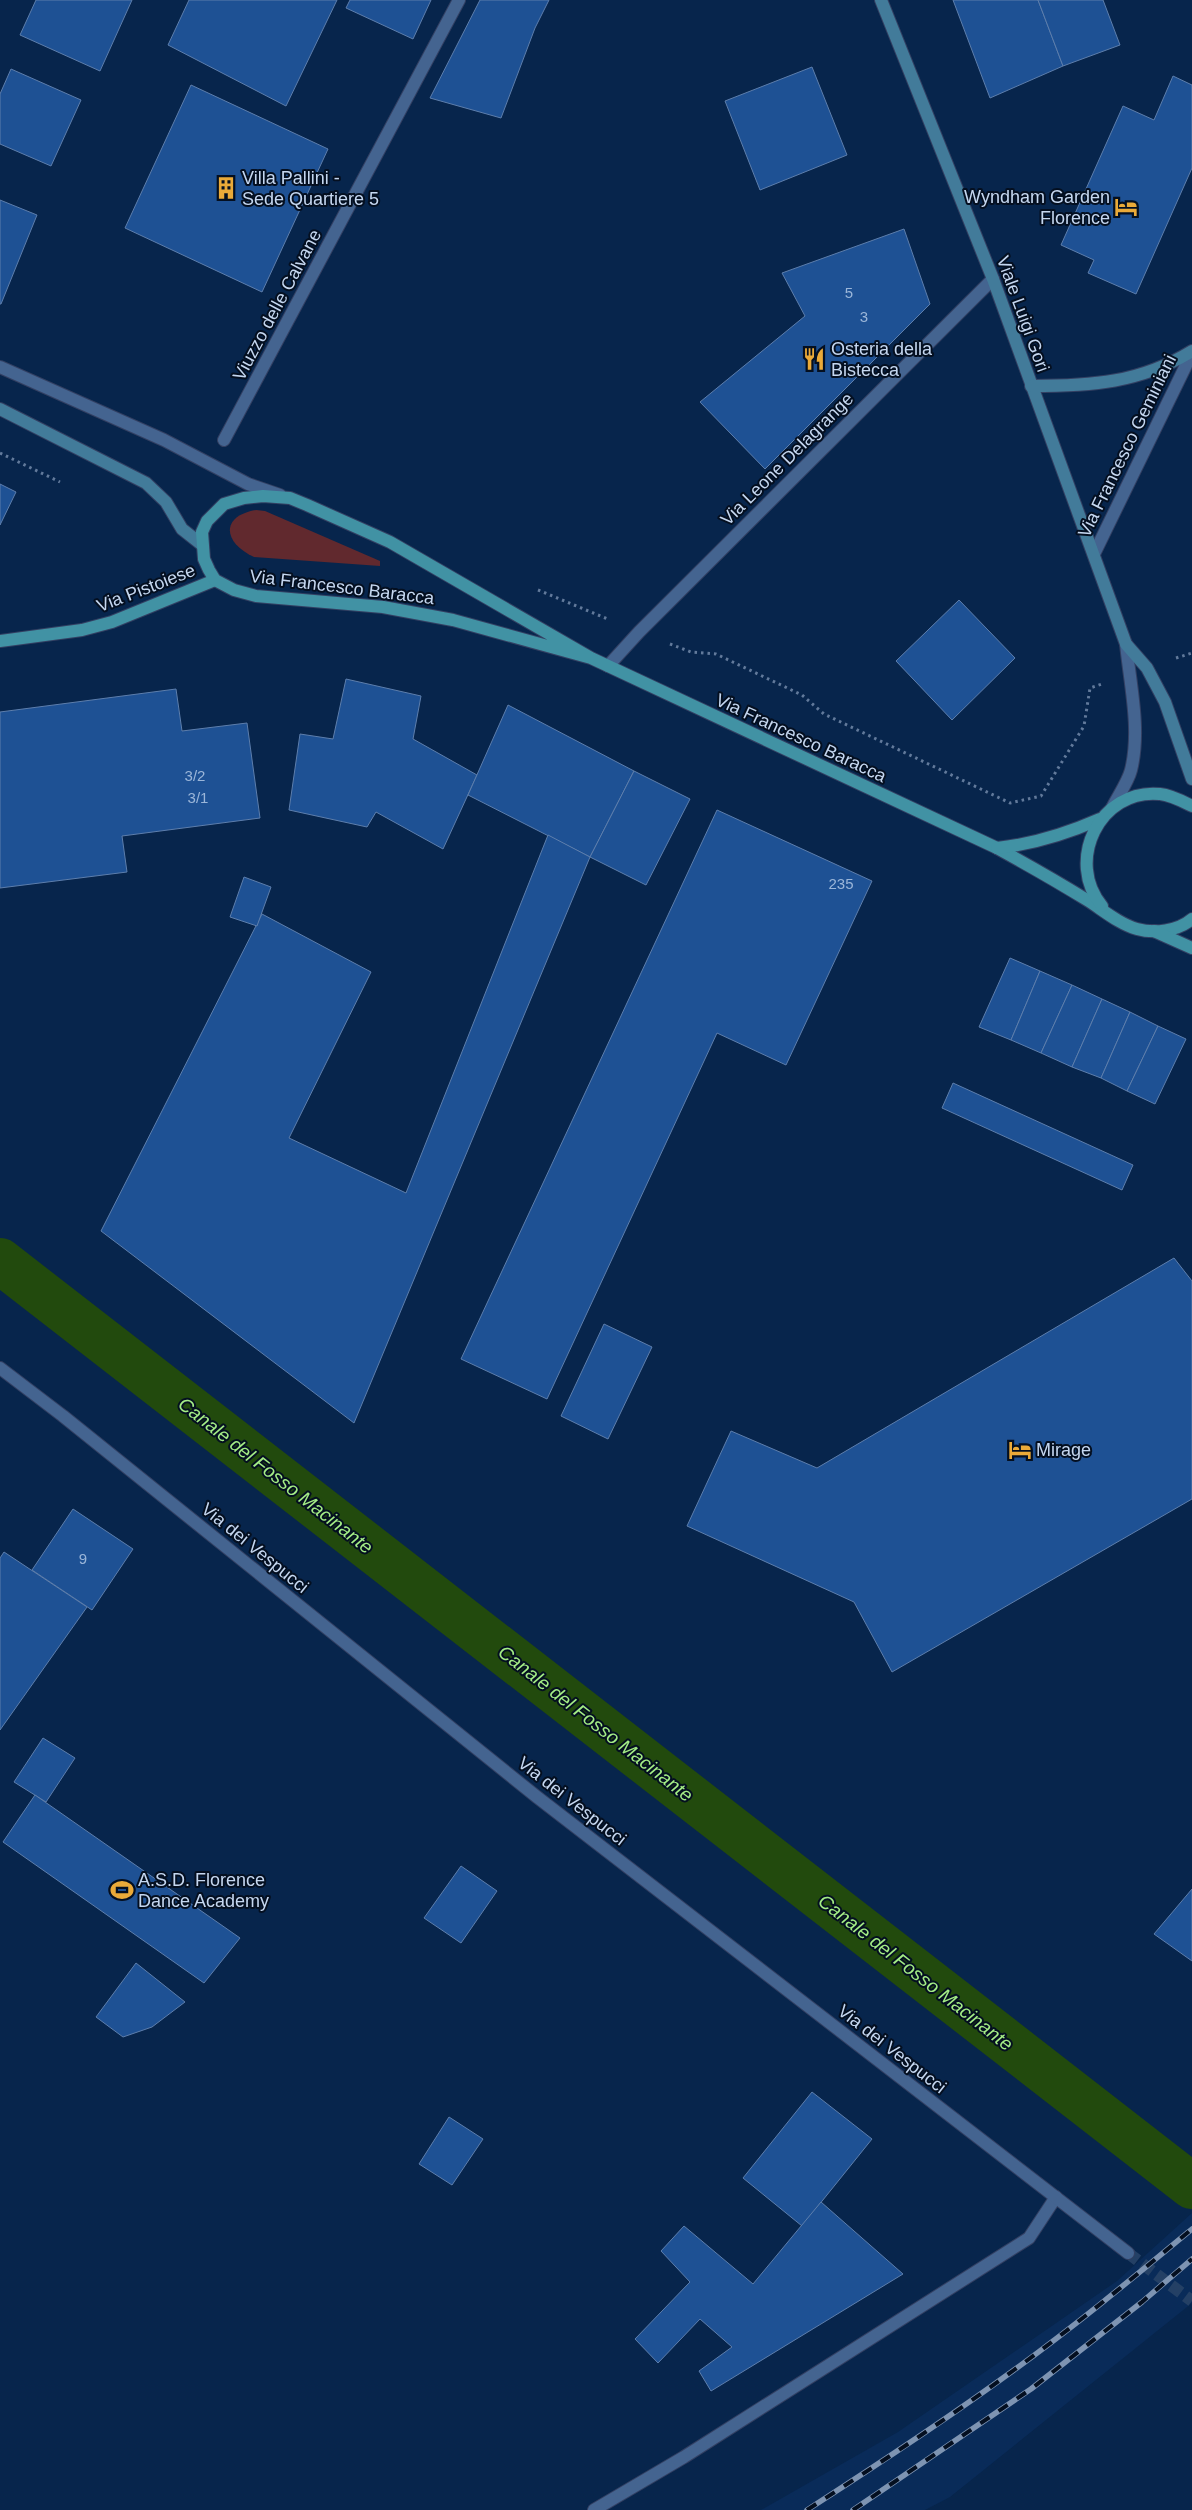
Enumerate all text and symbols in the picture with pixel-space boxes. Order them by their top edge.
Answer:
place label: Villa Pallini - Sede Quartiere 5 [242,168,379,209]
building icon: Villa Pallini - Sede Quartiere 5 [213,175,239,201]
place label: Wyndham Garden Florence [964,187,1110,228]
hotel icon: Wyndham Garden Florence [1113,194,1139,220]
street label: Viuzzo delle Calvane [229,226,325,384]
street label: Viale Luigi Gori [993,253,1053,375]
house number: 5 [845,284,853,301]
house number: 3 [860,308,868,325]
place label: Osteria della Bistecca [831,339,933,380]
restaurant icon: Osteria della Bistecca [801,346,827,372]
street label: Via Francesco Geminiani [1074,351,1180,541]
street label: Via Leone Delagrange [717,389,857,529]
street label: Via Pistoiese [94,560,198,616]
street label: Via Francesco Baracca [249,566,436,608]
street label: Via Francesco Baracca [713,690,890,787]
house number: 3/2 [185,767,205,784]
house number: 3/1 [188,789,208,806]
house number: 235 [828,875,854,892]
water label: Canale del Fosso Macinante [174,1393,377,1558]
hotel icon: Mirage [1007,1437,1033,1463]
place label: Mirage [1036,1440,1091,1460]
street label: Via dei Vespucci [198,1499,312,1597]
house number: 9 [79,1550,87,1567]
water label: Canale del Fosso Macinante [494,1641,697,1806]
street label: Via dei Vespucci [514,1753,630,1849]
place label: A.S.D. Florence Dance Academy [138,1870,269,1911]
sports icon: A.S.D. Florence Dance Academy [109,1877,135,1903]
water label: Canale del Fosso Macinante [814,1890,1017,2055]
street label: Via dei Vespucci [834,2001,950,2097]

